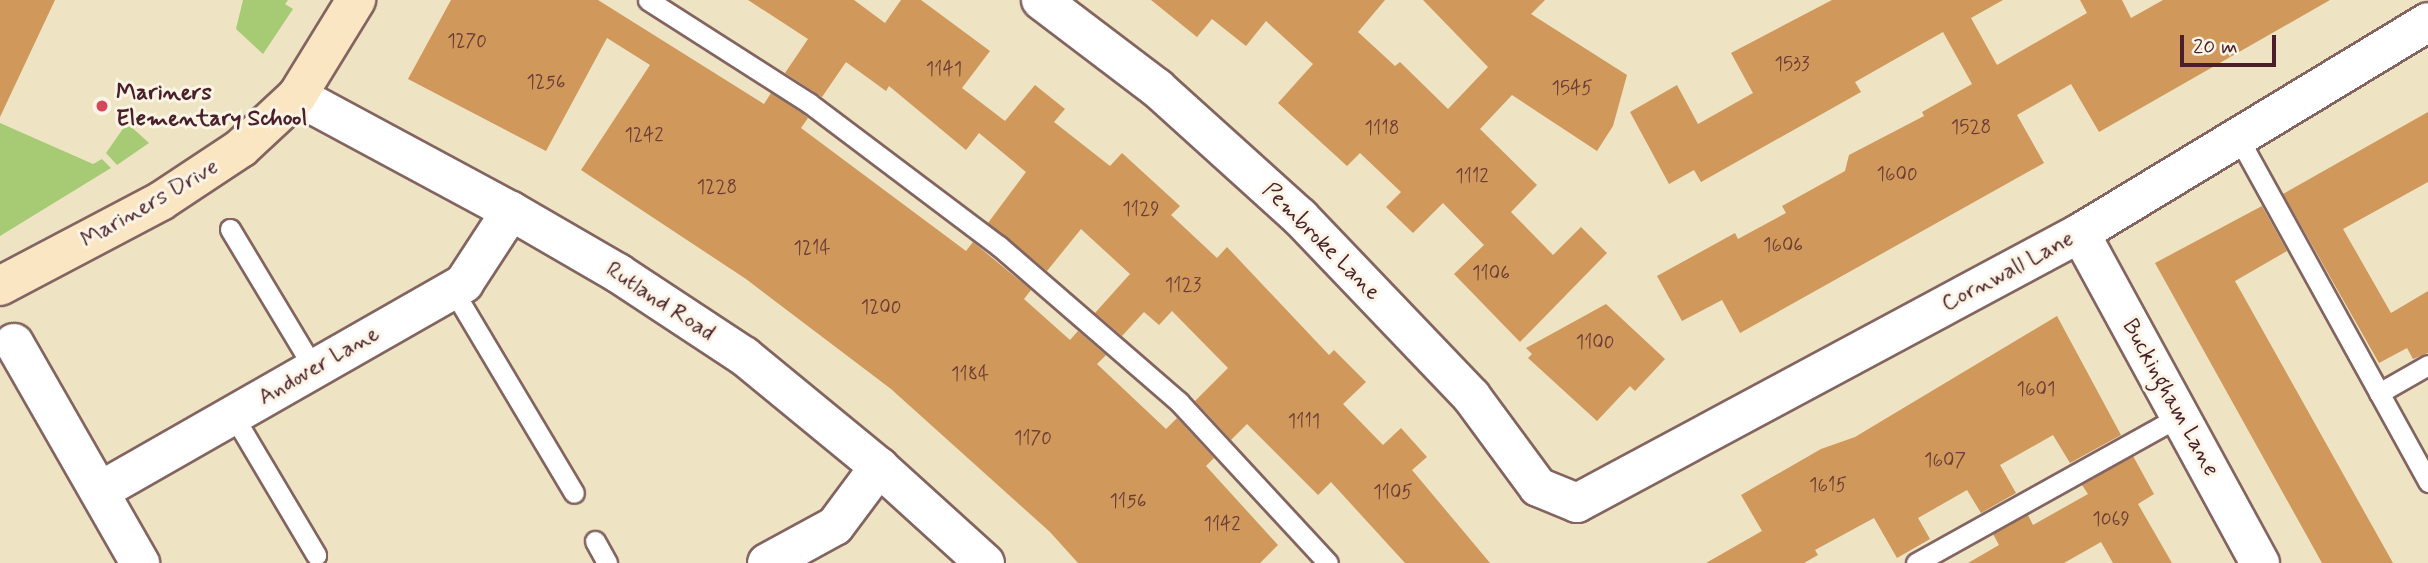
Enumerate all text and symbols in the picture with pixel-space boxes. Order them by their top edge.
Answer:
scale bar [2183,21,2279,65]
house number: 1270 [447,31,487,53]
text: 20 m [2193,33,2238,61]
house number: 1533 [1775,54,1809,76]
house number: 1141 [926,59,962,81]
house number: 1256 [527,72,565,94]
house number: 1545 [1551,78,1593,100]
place label: Mariners Elementary School [116,79,307,133]
marker: Mariners Elementary School [94,98,110,114]
house number: 1528 [1951,117,1991,139]
house number: 1118 [1365,118,1399,140]
house number: 1242 [624,125,664,147]
street label: Mariners Drive [77,154,223,254]
house number: 1600 [1876,164,1918,186]
house number: 1112 [1455,166,1489,188]
house number: 1228 [697,177,737,199]
street label: Pembroke Lane [1257,178,1385,306]
house number: 1129 [1122,199,1160,221]
street label: Cornwall Lane [1937,226,2079,318]
house number: 1606 [1763,235,1803,257]
house number: 1214 [794,238,830,260]
street label: Rutland Road [601,257,719,347]
house number: 1106 [1472,263,1510,285]
house number: 1123 [1165,275,1201,297]
house number: 1200 [861,297,901,319]
street label: Buckingham Lane [2116,316,2224,480]
street label: Andover Lane [255,321,383,411]
house number: 1100 [1576,332,1614,354]
house number: 1184 [951,364,989,386]
house number: 1601 [2017,379,2055,401]
house number: 1111 [1288,411,1320,433]
house number: 1170 [1014,428,1052,450]
house number: 1607 [1924,450,1966,472]
house number: 1615 [1809,475,1847,497]
house number: 1105 [1373,482,1413,504]
house number: 1156 [1110,491,1146,513]
house number: 1069 [2092,509,2130,531]
house number: 1142 [1203,514,1241,536]

